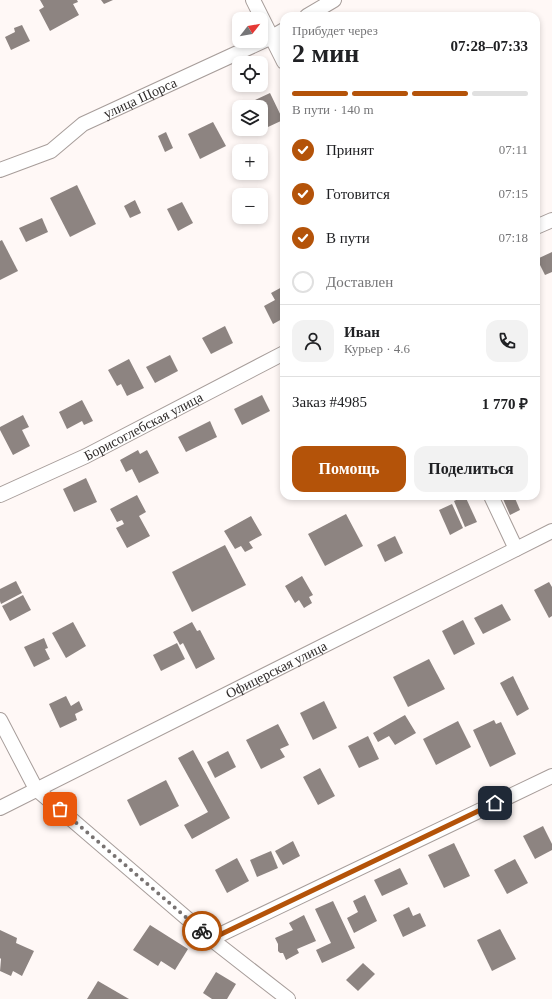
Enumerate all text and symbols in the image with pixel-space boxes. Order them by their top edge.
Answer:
north arrow [232,12,268,48]
map controls [232,12,268,224]
text: Прибудет через [292,23,378,38]
text: 07:28–07:33 [451,38,528,54]
text: 2 мин [292,39,359,68]
button: locate [232,56,268,92]
street label: улица Щорса [101,74,180,121]
button: layers [232,100,268,136]
text: В пути · 140 m [292,102,374,117]
icon: check [292,139,314,161]
text: Принят [326,142,374,158]
text: 07:11 [499,142,528,157]
button: + [232,144,268,180]
icon: check [292,183,314,205]
text: Готовится [326,186,390,202]
text: 07:15 [498,186,528,201]
button: − [232,188,268,224]
icon: check [292,227,314,249]
text: В пути [326,230,370,246]
text: 07:18 [498,230,528,245]
text: Доставлен [326,274,393,290]
button: person [292,320,334,362]
button: phone [486,320,528,362]
text: Иван [344,324,380,340]
text: Курьер · 4.6 [344,341,410,356]
street label: Борисоглебская улица [81,389,206,463]
text: Заказ #4985 [292,394,367,410]
text: 1 770 ₽ [482,396,528,412]
button: Помощь [292,446,406,492]
button: Поделиться [414,446,528,492]
street label: Офицерская улица [223,637,330,701]
pin [478,786,512,820]
pin [43,792,77,826]
icon: home [484,792,506,814]
icon: bag [49,798,71,820]
courier [182,911,222,951]
icon: bike [191,920,213,942]

